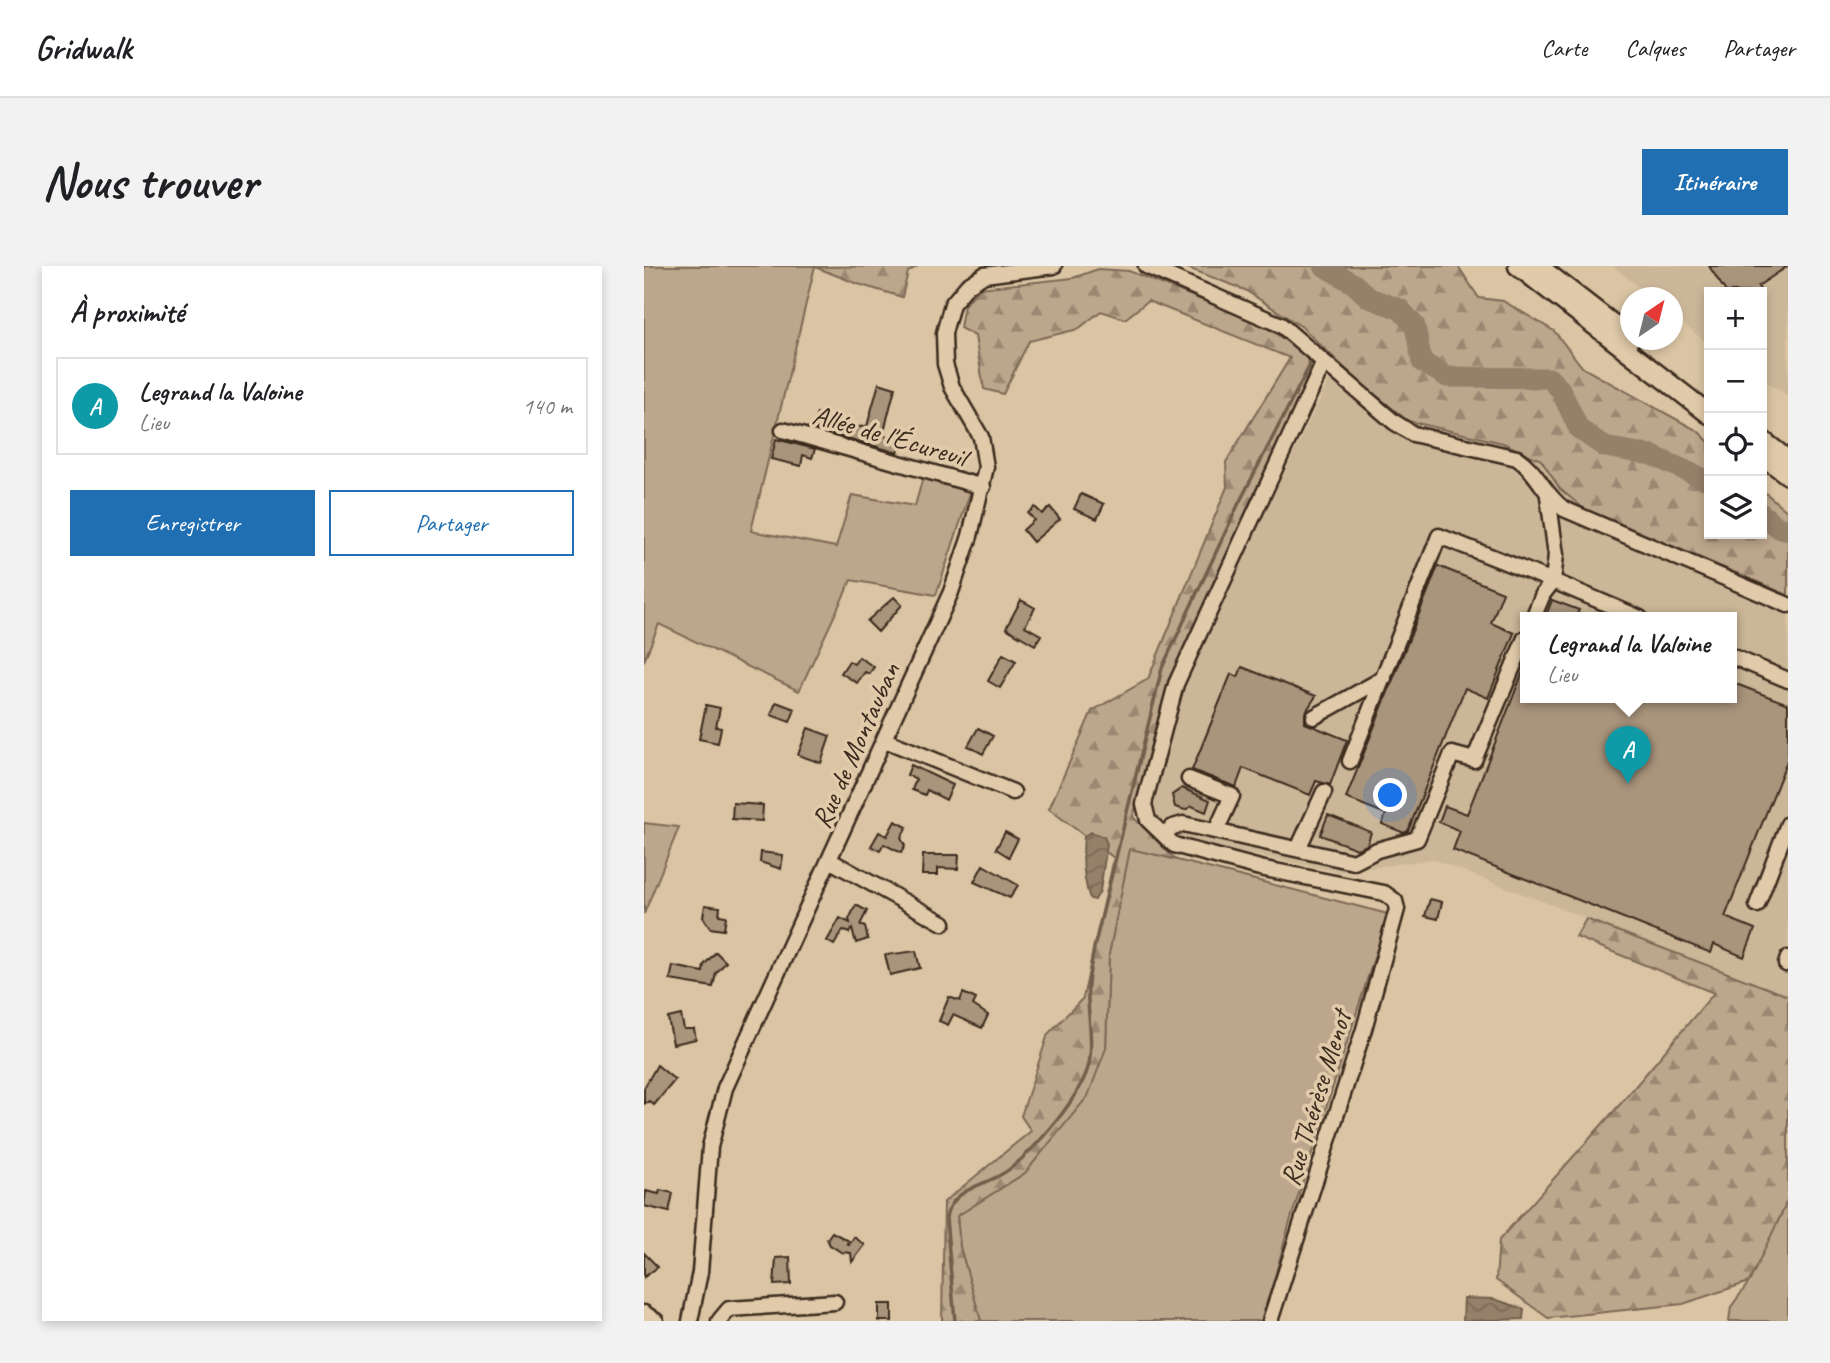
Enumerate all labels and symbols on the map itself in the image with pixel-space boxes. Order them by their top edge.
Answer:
north arrow [1620,287,1683,350]
street label: Allée de l'Écureuil [809,397,976,476]
street label: Rue de Montauban [803,657,908,833]
pin: A [1605,726,1651,784]
your location [1373,778,1407,812]
street label: Rue Thérèse Menot [1272,1003,1360,1190]

